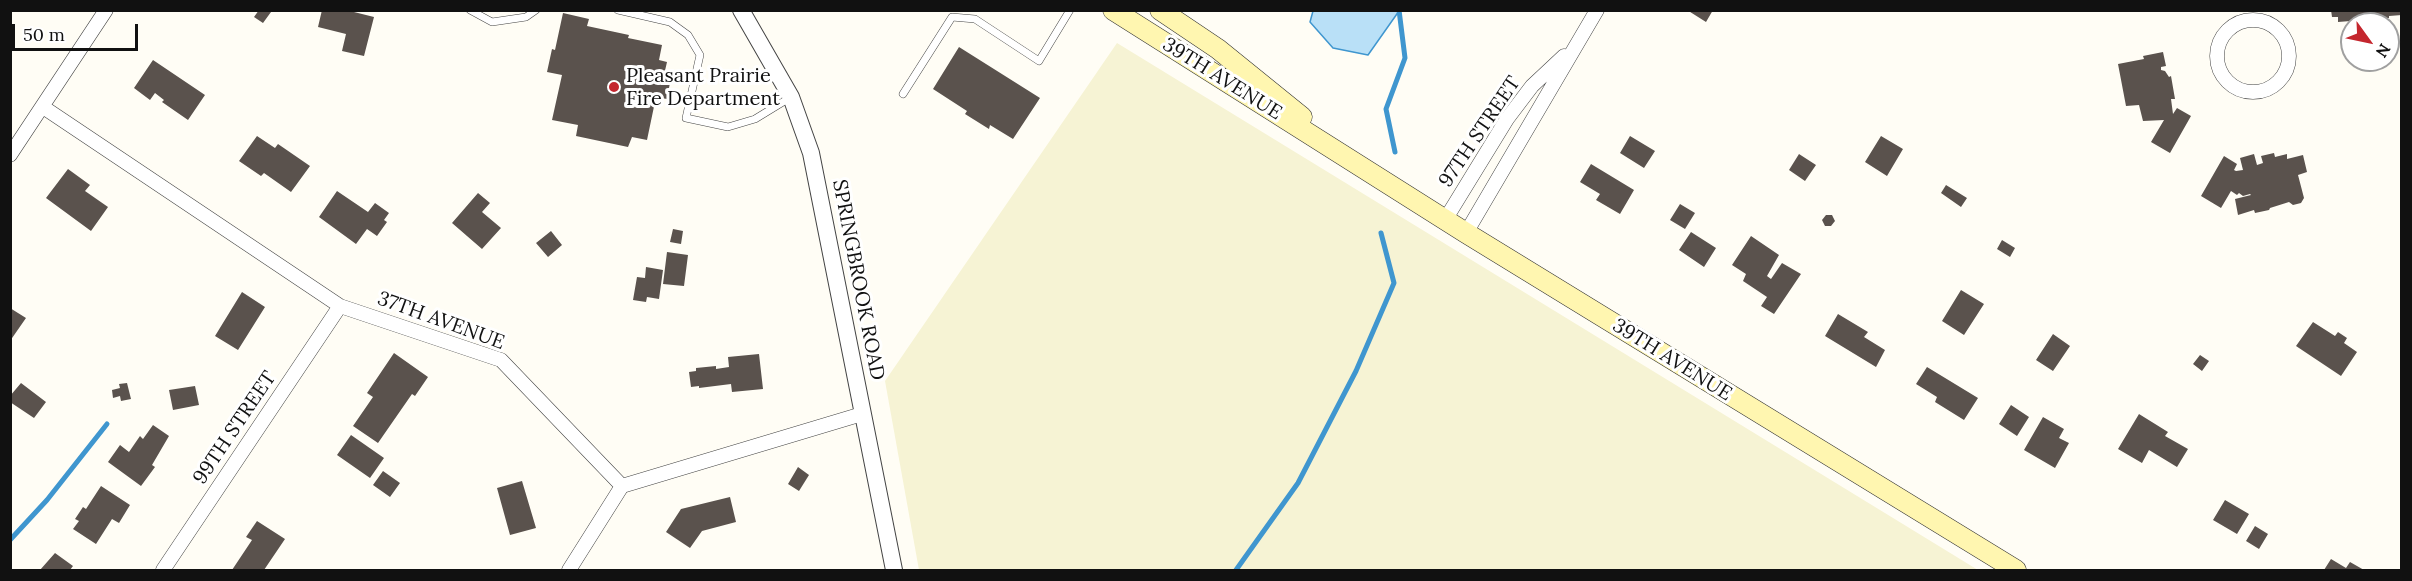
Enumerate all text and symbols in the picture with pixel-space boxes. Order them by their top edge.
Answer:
scale bar [15,12,141,50]
north arrow [2340,12,2400,72]
text: 50 m [23,23,65,46]
street label: 39TH AVENUE [1158,33,1286,125]
text: N [2372,40,2395,61]
place label: Pleasant Prairie Fire Department [626,64,780,111]
street label: 97TH STREET [1434,72,1526,192]
marker: Pleasant Prairie Fire Department [607,80,621,94]
street label: SPRINGBROOK ROAD [827,178,889,382]
street label: 37TH AVENUE [374,287,508,355]
street label: 39TH AVENUE [1608,314,1736,406]
street label: 99TH STREET [188,367,282,489]

